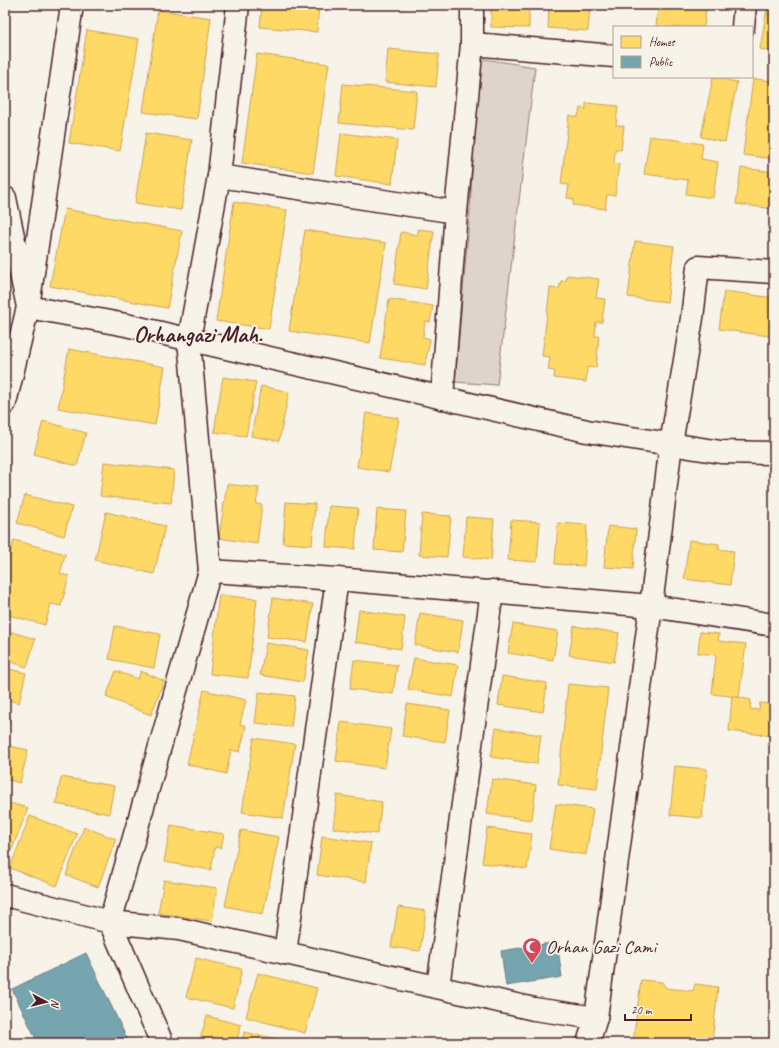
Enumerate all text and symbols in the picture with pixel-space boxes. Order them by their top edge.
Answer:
legend [613,26,753,78]
text: Homes [649,34,676,50]
text: Public [649,54,673,70]
district label: Orhangazi Mah. [134,320,263,349]
place label: Orhan Gazi Cami [546,935,658,959]
mosque icon: Orhan Gazi Cami [521,936,543,964]
north arrow [26,982,66,1022]
scale bar [625,996,691,1022]
text: N [48,999,63,1010]
text: 20 m [631,1002,653,1018]

